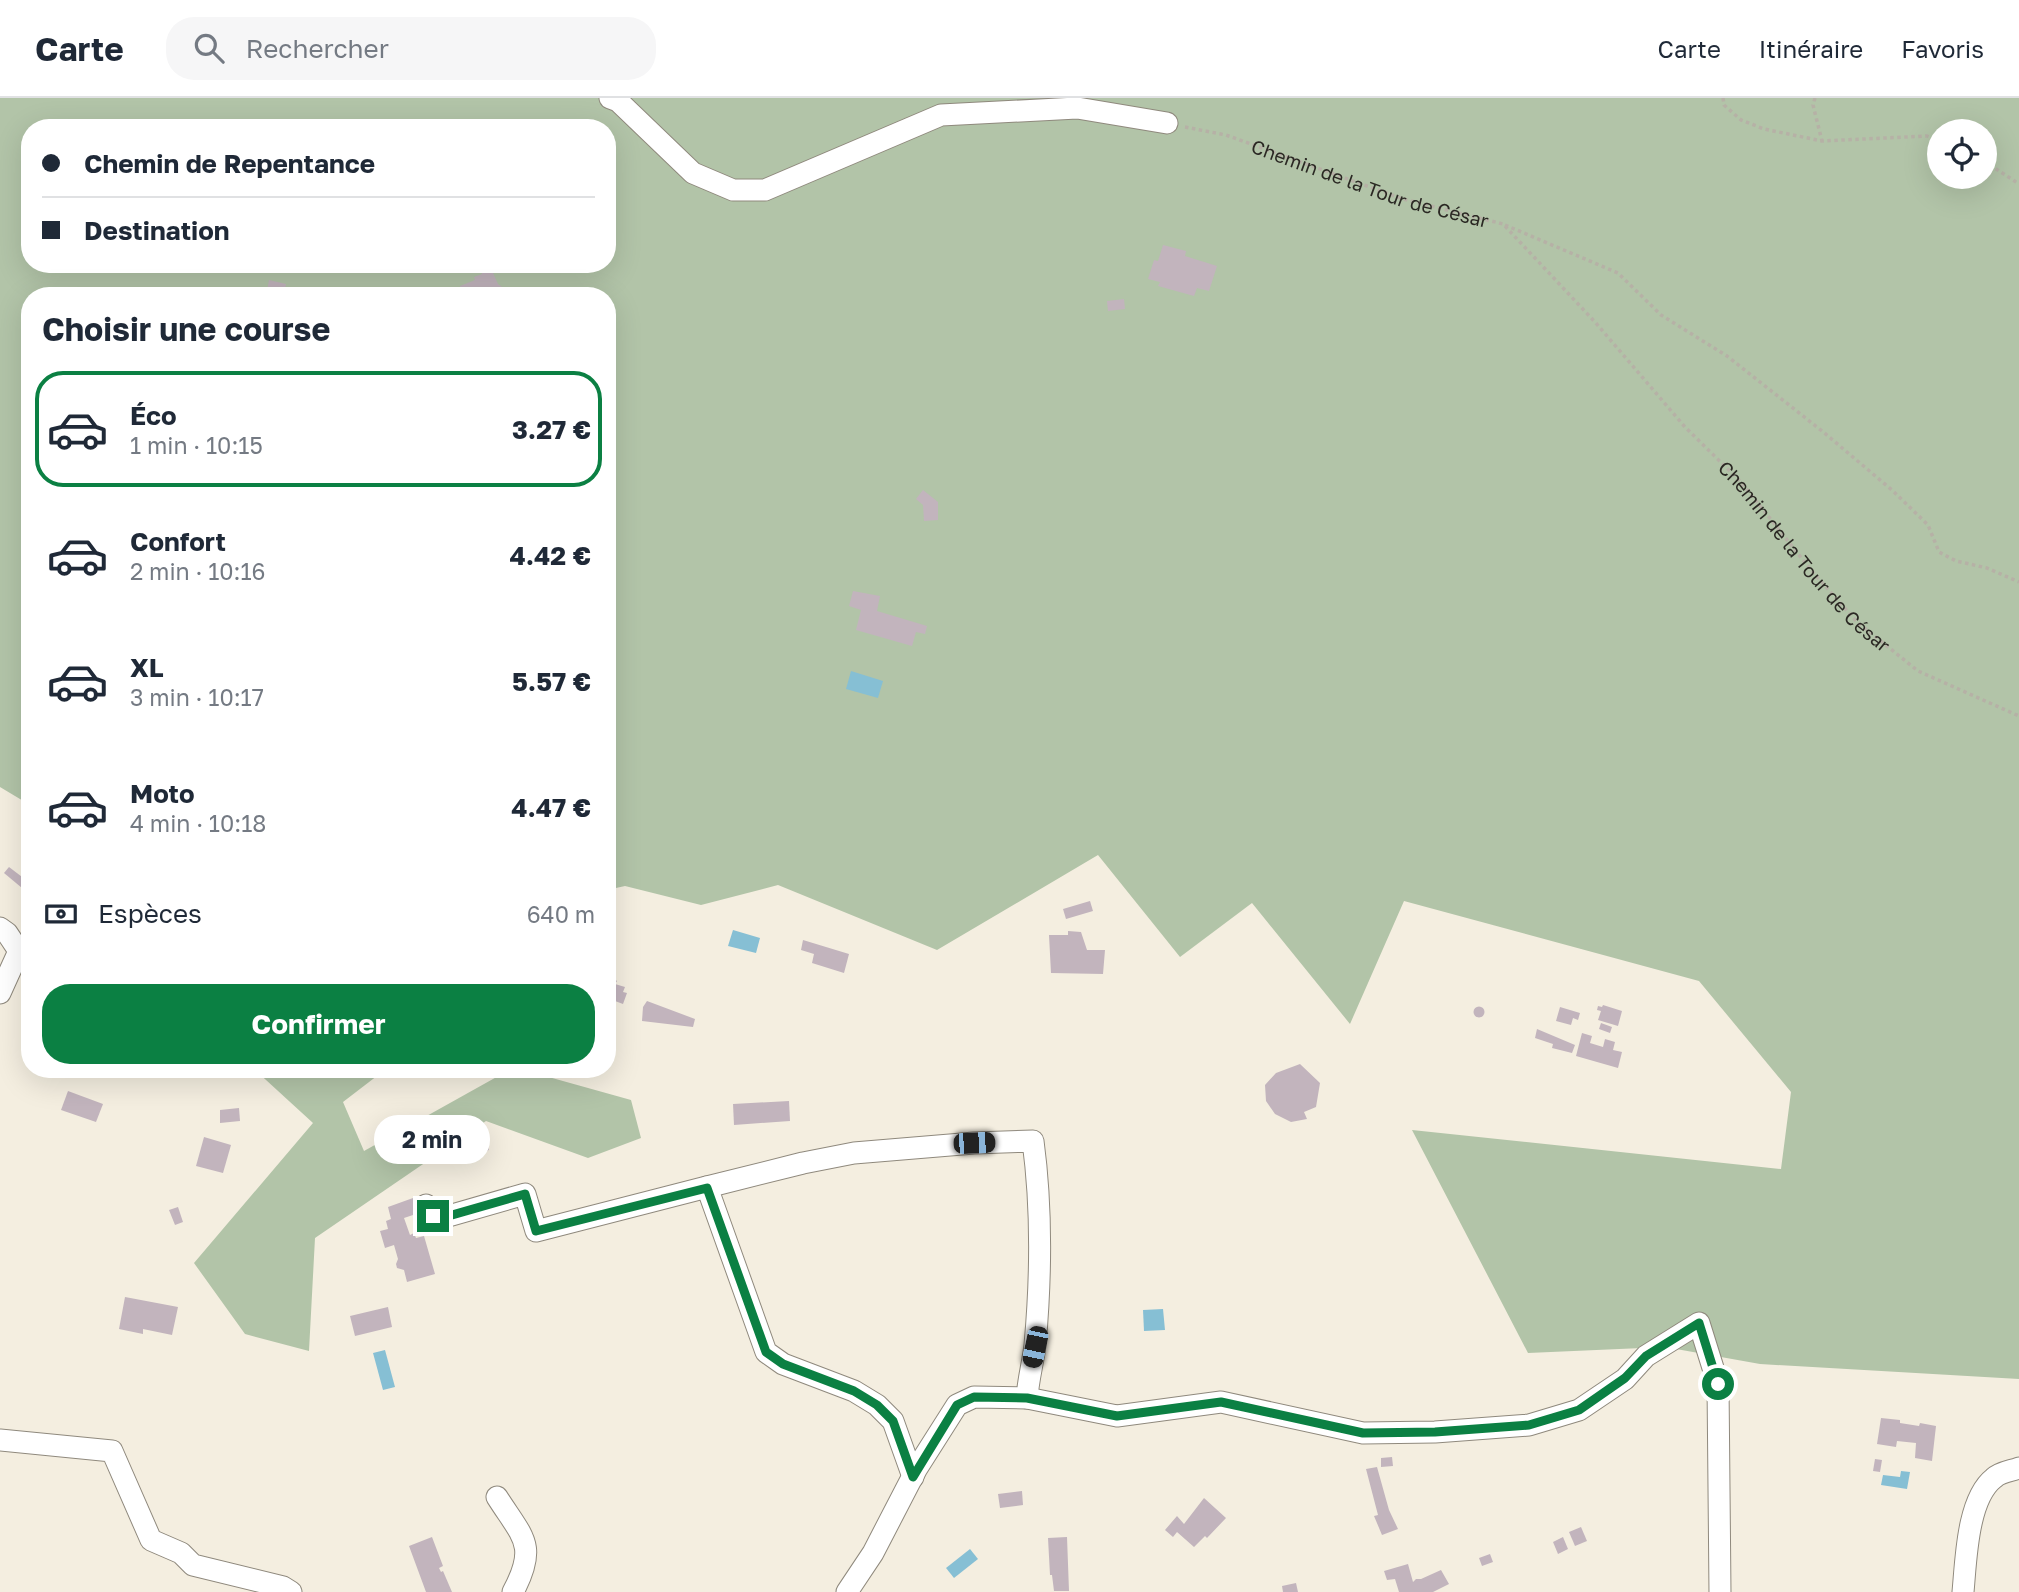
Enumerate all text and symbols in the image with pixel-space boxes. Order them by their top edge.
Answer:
search box [166,17,656,80]
text: Carte [35,29,124,68]
icon: search [190,29,228,67]
text: Rechercher [246,33,389,64]
text: Carte [1658,34,1721,63]
text: Itinéraire [1759,34,1863,63]
text: Favoris [1901,34,1984,63]
map controls [1927,119,1997,189]
button: locate [1927,119,1997,189]
street label: Chemin de la Tour de César [1249,134,1492,232]
text: Chemin de Repentance [84,148,375,179]
text: Destination [84,215,230,246]
text: Choisir une course [42,310,330,348]
icon: car [46,398,109,461]
text: Éco [130,400,177,431]
text: 3.27 € [512,414,591,445]
text: 1 min · 10:15 [130,431,263,459]
street label: Chemin de la Tour de César [1714,455,1896,656]
icon: car [46,524,109,587]
text: Confort [130,526,226,557]
text: 4.42 € [509,540,591,571]
text: 2 min · 10:16 [130,557,266,585]
icon: car [46,650,109,713]
text: XL [130,652,164,683]
text: 5.57 € [512,666,591,697]
text: 3 min · 10:17 [130,683,264,711]
icon: car [46,776,109,839]
text: Moto [130,778,195,809]
text: 4.47 € [511,792,591,823]
text: 4 min · 10:18 [130,809,266,837]
icon: cash [42,895,80,933]
text: Espèces [98,898,202,929]
text: 640 m [527,900,595,928]
button: Confirmer [42,984,595,1064]
callout: 2 min [375,1114,491,1164]
text: 2 min [402,1125,462,1153]
car [953,1132,996,1154]
route end [417,1200,449,1232]
car [1021,1324,1050,1370]
route start [1702,1368,1734,1400]

